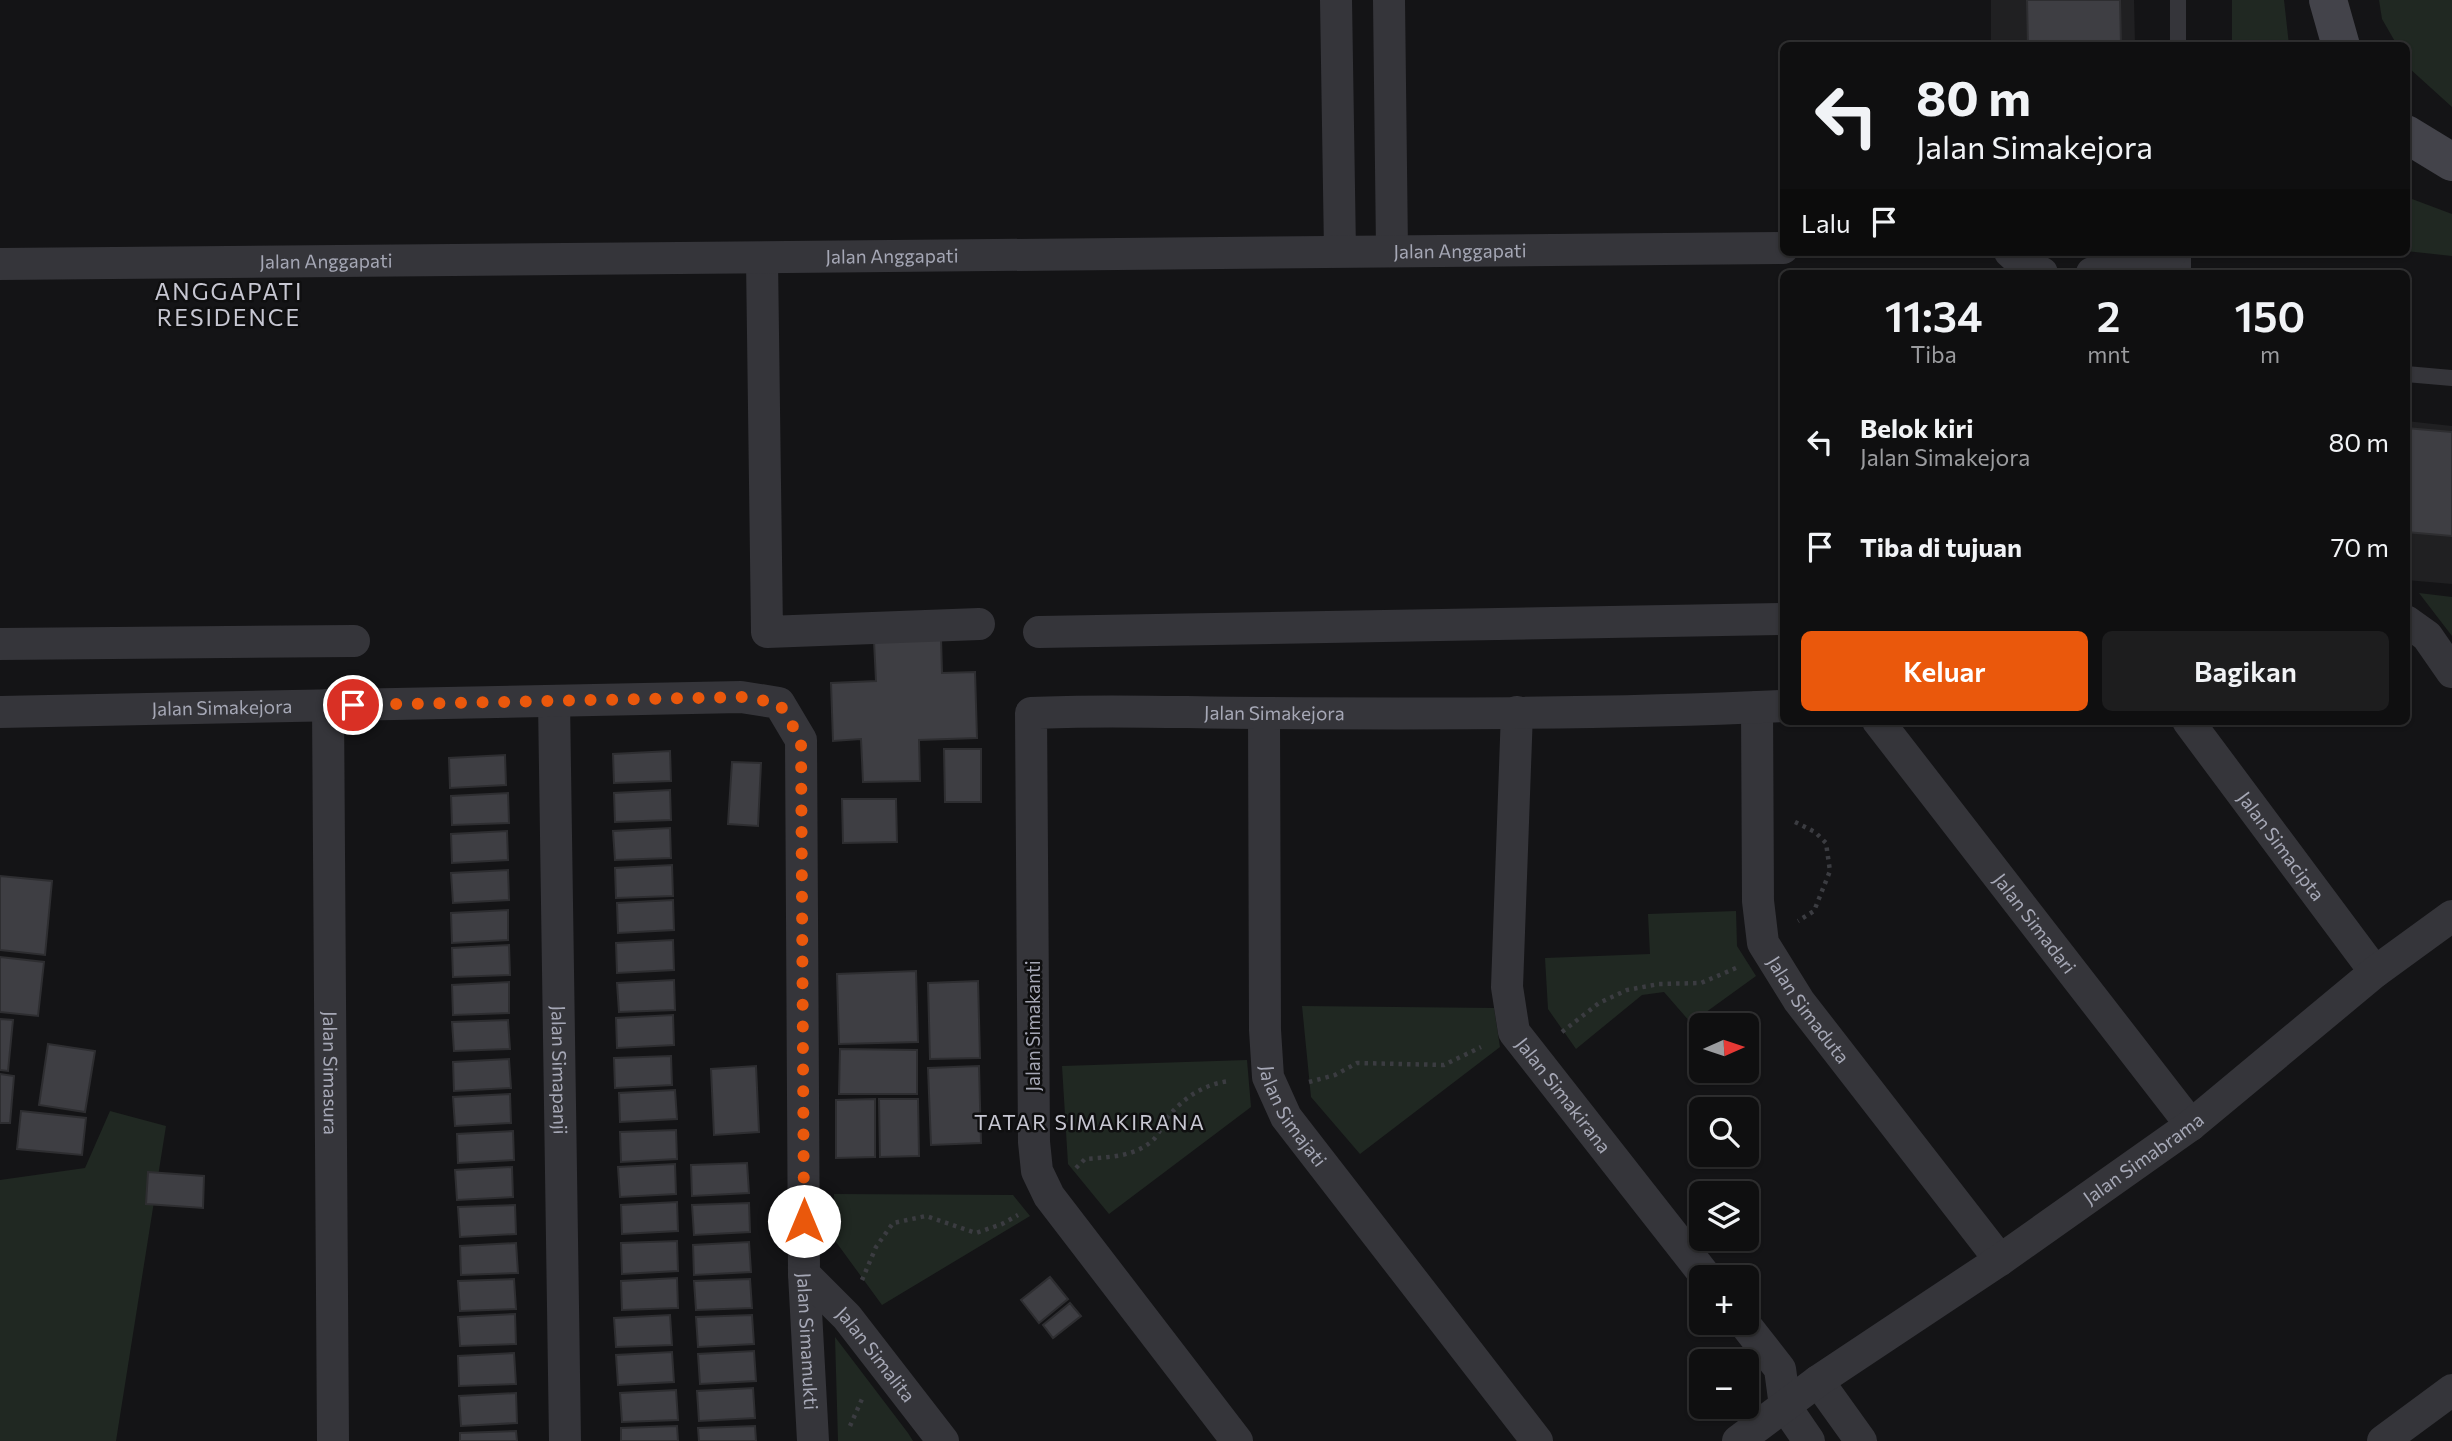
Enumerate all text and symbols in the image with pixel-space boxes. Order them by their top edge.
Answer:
text: 80 m [1916,66,2031,126]
icon: left [1801,70,1892,161]
text: Jalan Simakejora [1916,126,2153,166]
icon: arrive [1865,203,1903,241]
text: Lalu [1801,207,1851,238]
street label: Jalan Anggapati [1393,238,1527,262]
street label: Jalan Anggapati [825,243,959,268]
street label: Jalan Anggapati [259,248,393,273]
district label: ANGGAPATI RESIDENCE [154,277,304,331]
text: 11:34 [1885,289,1983,341]
text: 2 [2097,289,2120,341]
text: 150 [2235,289,2305,341]
text: Tiba [1910,340,1957,368]
text: mnt [2087,340,2130,368]
text: m [2260,340,2280,368]
text: Belok kiri [1860,412,1974,443]
icon: left [1801,423,1839,461]
text: 80 m [2329,426,2389,457]
text: Jalan Simakejora [1860,443,2030,471]
icon: arrive [1801,528,1839,566]
text: Tiba di tujuan [1860,531,2022,562]
text: 70 m [2331,531,2389,562]
button: Keluar [1801,631,2088,711]
button: Bagikan [2102,631,2389,711]
pin [323,675,383,735]
icon: arrive [334,686,372,724]
street label: Jalan Simakejora [151,694,293,720]
street label: Jalan Simakejora [1204,700,1345,724]
street label: Jalan Simacipta [2233,787,2330,905]
street label: Jalan Simadari [1989,868,2081,978]
street label: Jalan Simaduta [1763,951,1855,1068]
street label: Jalan Simakanti [1021,960,1044,1092]
street label: Jalan Simapanji [548,1005,572,1135]
street label: Jalan Simasura [319,1011,343,1135]
north arrow [1689,1013,1759,1083]
map controls [1689,1013,1759,1419]
street label: Jalan Simakirana [1511,1032,1616,1157]
street label: Jalan Simajati [1256,1065,1332,1171]
button: search [1689,1097,1759,1167]
street label: Jalan Simabrama [2078,1108,2208,1209]
district label: TATAR SIMAKIRANA [974,1109,1206,1134]
button: layers [1689,1181,1759,1251]
position arrow [767,1184,841,1258]
button: + [1689,1265,1759,1335]
street label: Jalan Simamukti [793,1272,823,1410]
street label: Jalan Simalita [832,1301,921,1406]
button: − [1689,1349,1759,1419]

